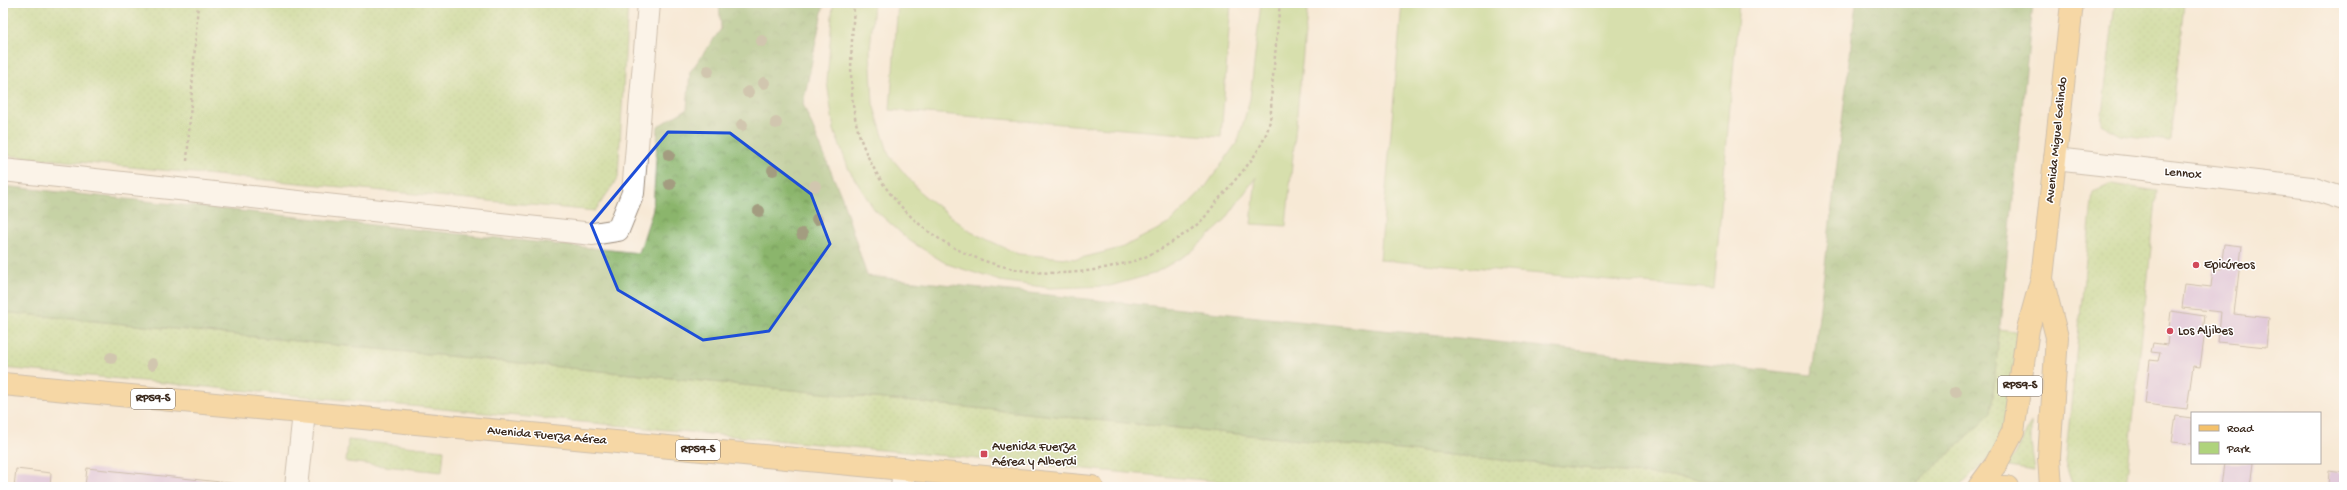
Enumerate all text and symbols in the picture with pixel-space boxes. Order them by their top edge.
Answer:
street label: Avenida Miguel Galindo [2043,76,2071,204]
street label: Lennox [2164,165,2203,183]
place label: Epicúreos [2204,258,2256,273]
marker: Epicúreos [2191,260,2201,270]
place label: Los Aljibes [2178,324,2234,339]
marker: Los Aljibes [2165,326,2175,336]
road number: RP59-S [1998,376,2042,396]
road number: RP59-S [131,389,175,409]
legend [2191,412,2321,464]
street label: Avenida Fuerza Aérea [487,423,608,449]
text: Road [2227,423,2254,437]
road number: RP59-S [676,440,720,460]
place label: Avenida Fuerza Aérea y Alberdi [992,440,1077,470]
text: Park [2226,443,2252,457]
marker: Avenida Fuerza Aérea y Alberdi [979,449,989,459]

